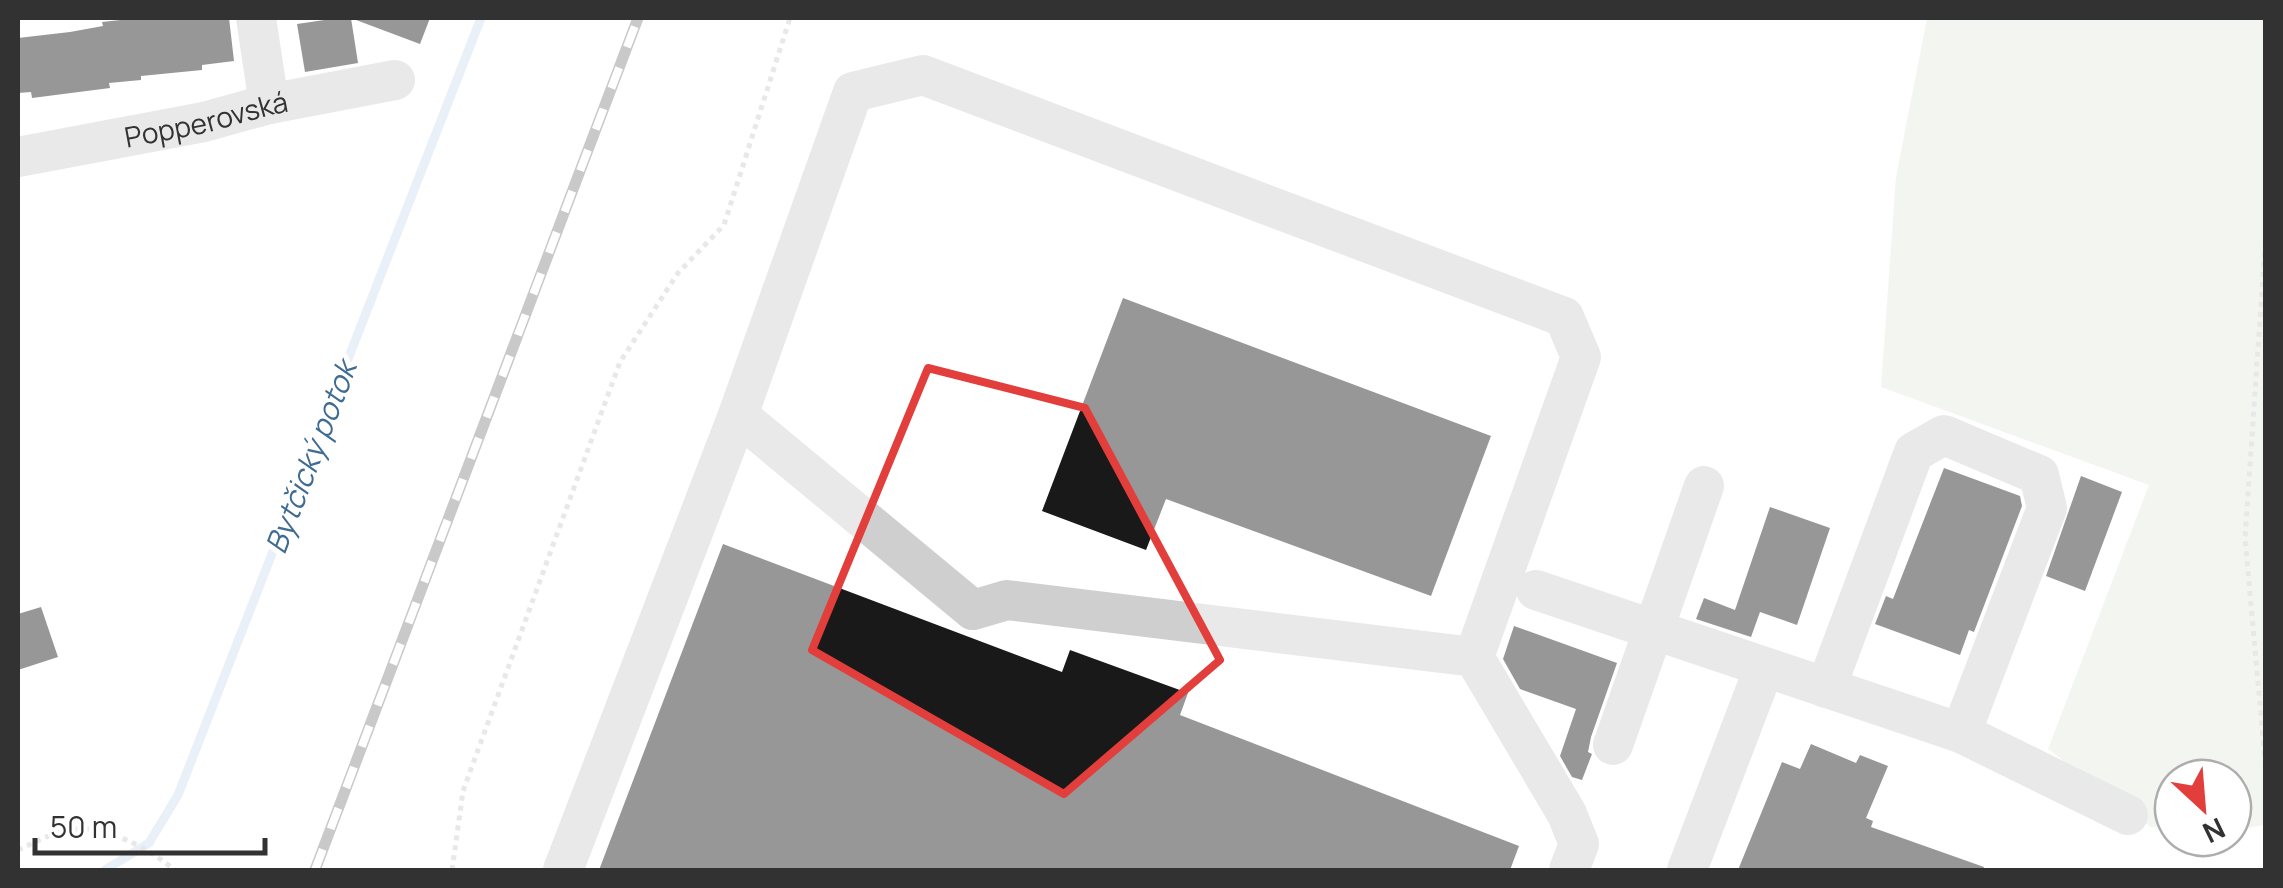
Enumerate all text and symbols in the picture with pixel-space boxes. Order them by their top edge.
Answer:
street label: Popperovská [121,82,291,156]
water label: Bytčický potok [255,351,367,559]
north arrow [2153,758,2253,858]
scale bar [35,793,265,855]
text: 50 m [50,806,117,847]
text: N [2197,810,2232,853]

